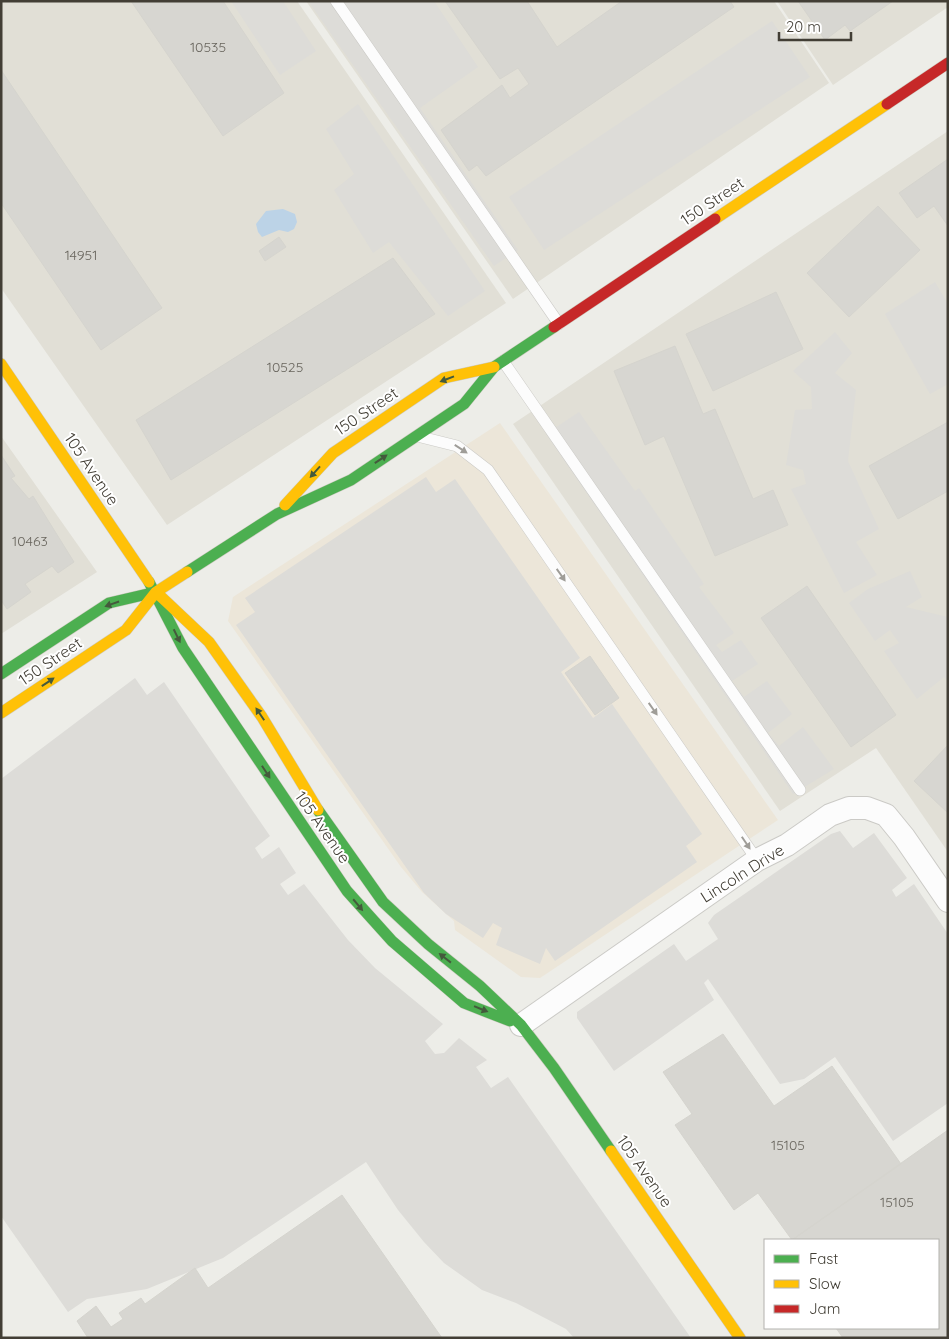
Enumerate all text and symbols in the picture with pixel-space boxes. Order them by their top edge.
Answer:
scale bar [779,10,852,42]
text: 20 m [786,17,821,36]
house number: 10535 [190,38,226,56]
street label: 150 Street [676,173,748,229]
house number: 14951 [65,246,97,264]
house number: 10525 [267,358,303,376]
one-way arrow [439,375,454,383]
street label: 150 Street [330,383,402,439]
street label: 105 Avenue [60,429,124,509]
one-way arrow [454,445,468,454]
one-way arrow [375,454,388,464]
one-way arrow [309,465,321,477]
house number: 10463 [12,532,48,550]
one-way arrow [556,568,566,582]
one-way arrow [105,600,120,608]
one-way arrow [173,629,181,643]
street label: 150 Street [14,633,86,689]
one-way arrow [41,678,55,687]
one-way arrow [649,702,658,716]
one-way arrow [255,708,265,721]
one-way arrow [261,765,271,778]
street label: 105 Avenue [291,787,355,867]
one-way arrow [741,836,750,850]
street label: Lincoln Drive [696,839,788,907]
one-way arrow [353,898,364,911]
one-way arrow [439,952,452,963]
one-way arrow [474,1006,488,1014]
street label: 105 Avenue [613,1131,677,1211]
house number: 15105 [771,1136,805,1154]
house number: 15105 [880,1193,914,1211]
legend [764,1239,939,1329]
text: Fast [809,1249,838,1268]
text: Slow [809,1274,841,1293]
text: Jam [809,1299,840,1318]

